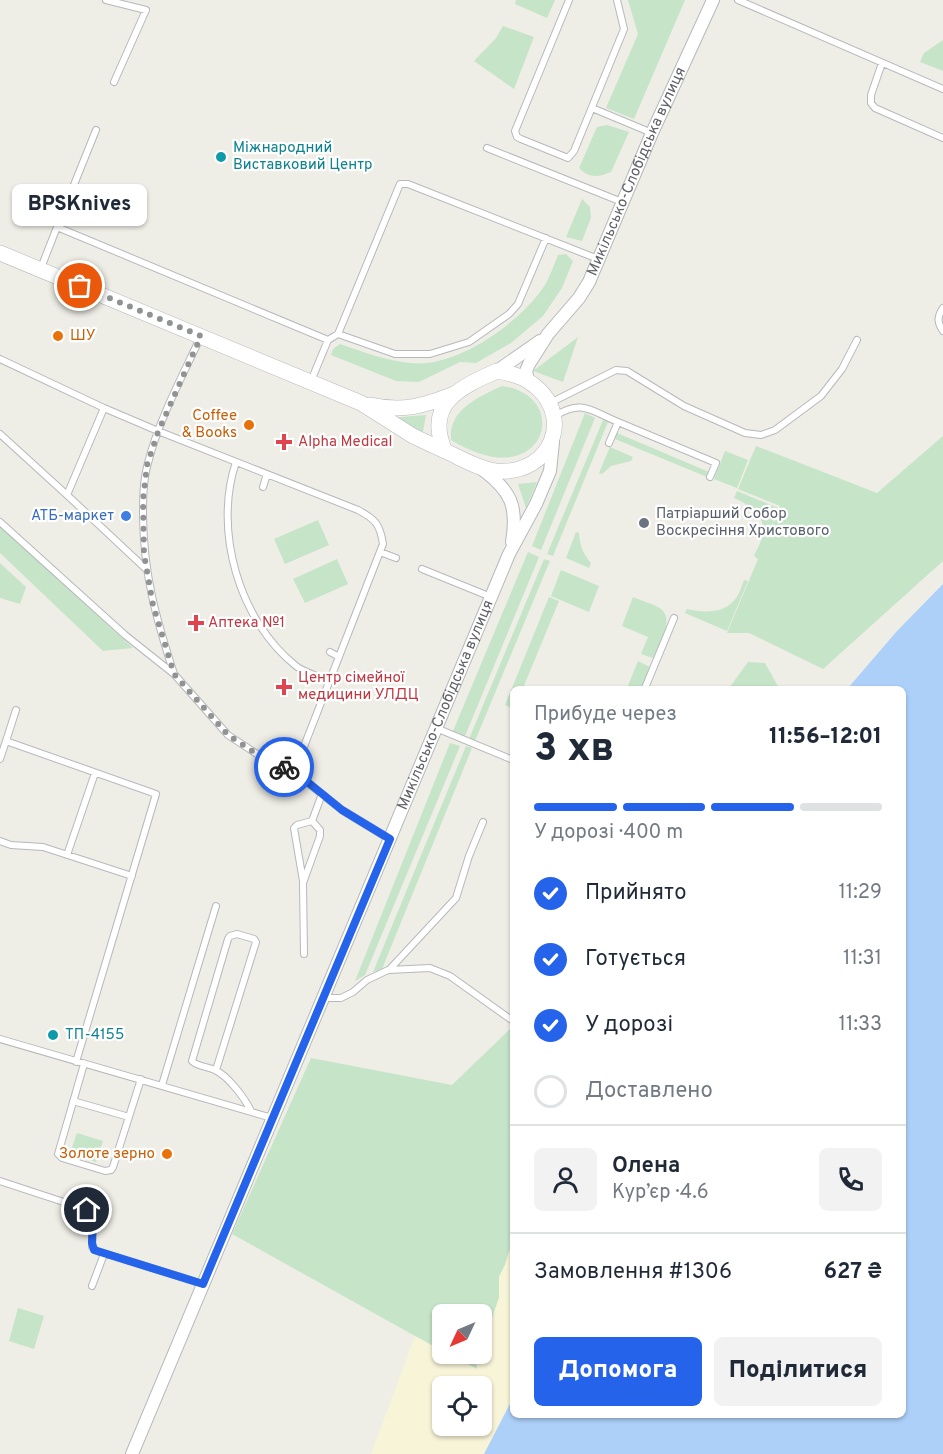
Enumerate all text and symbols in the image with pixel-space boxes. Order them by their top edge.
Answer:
street label: Микільсько-Слобідська вулиця [583,64,690,279]
place label: Міжнародний Виставковий Центр [233,139,373,175]
marker: Міжнародний Виставковий Центр [214,150,228,164]
callout: BPSKnives [13,184,148,226]
text: BPSKnives [28,192,131,218]
pin [54,260,105,311]
icon: bag [63,269,96,302]
place label: ШУ [70,327,96,346]
marker: ШУ [51,329,65,343]
place label: Coffee & Books [182,407,237,443]
marker: Coffee & Books [242,418,256,432]
marker: Alpha Medical [275,433,293,451]
place label: Alpha Medical [298,433,392,452]
place label: Патріарший Собор Воскресіння Христового [656,505,829,541]
place label: АТБ-маркет [31,507,114,526]
marker: АТБ-маркет [119,509,133,523]
marker: Патріарший Собор Воскресіння Христового [637,516,651,530]
street label: Микільсько-Слобідська вулиця [393,597,498,813]
place label: Аптека №1 [208,614,285,633]
marker: Аптека №1 [189,616,203,630]
place label: Центр сімейної медицини УЛДЦ [298,669,419,705]
marker: Центр сімейної медицини УЛДЦ [275,678,293,696]
text: Прибуде через [534,702,677,728]
text: 11:56–12:01 [769,724,882,751]
text: 3 хв [534,726,614,775]
courier [254,737,314,797]
icon: bike [268,751,301,784]
text: У дорозі · 400 m [534,820,683,846]
icon: check [534,877,567,910]
text: Прийнято [585,880,686,907]
text: 11:29 [838,880,882,906]
icon: check [534,943,567,976]
text: Готується [585,946,686,973]
text: 11:31 [843,946,882,972]
icon: check [534,1009,567,1042]
text: У дорозі [585,1012,673,1039]
text: 11:33 [839,1012,882,1038]
place label: ТП-4155 [65,1026,124,1045]
marker: ТП-4155 [46,1028,60,1042]
text: Доставлено [585,1078,713,1105]
place label: Золоте зерно [59,1145,155,1164]
marker: Золоте зерно [160,1147,174,1161]
button: person [534,1148,597,1211]
button: phone [819,1148,882,1211]
text: Олена [612,1153,680,1180]
text: Кур’єр · 4.6 [612,1180,709,1206]
pin [61,1184,112,1235]
icon: home [70,1193,103,1226]
text: Замовлення #1306 [534,1259,732,1286]
text: 627 ₴ [823,1259,882,1286]
north arrow [432,1304,492,1364]
map controls [432,1304,492,1436]
button: Допомога [534,1337,702,1406]
button: Поділитися [714,1337,882,1406]
button: locate [432,1376,492,1436]

